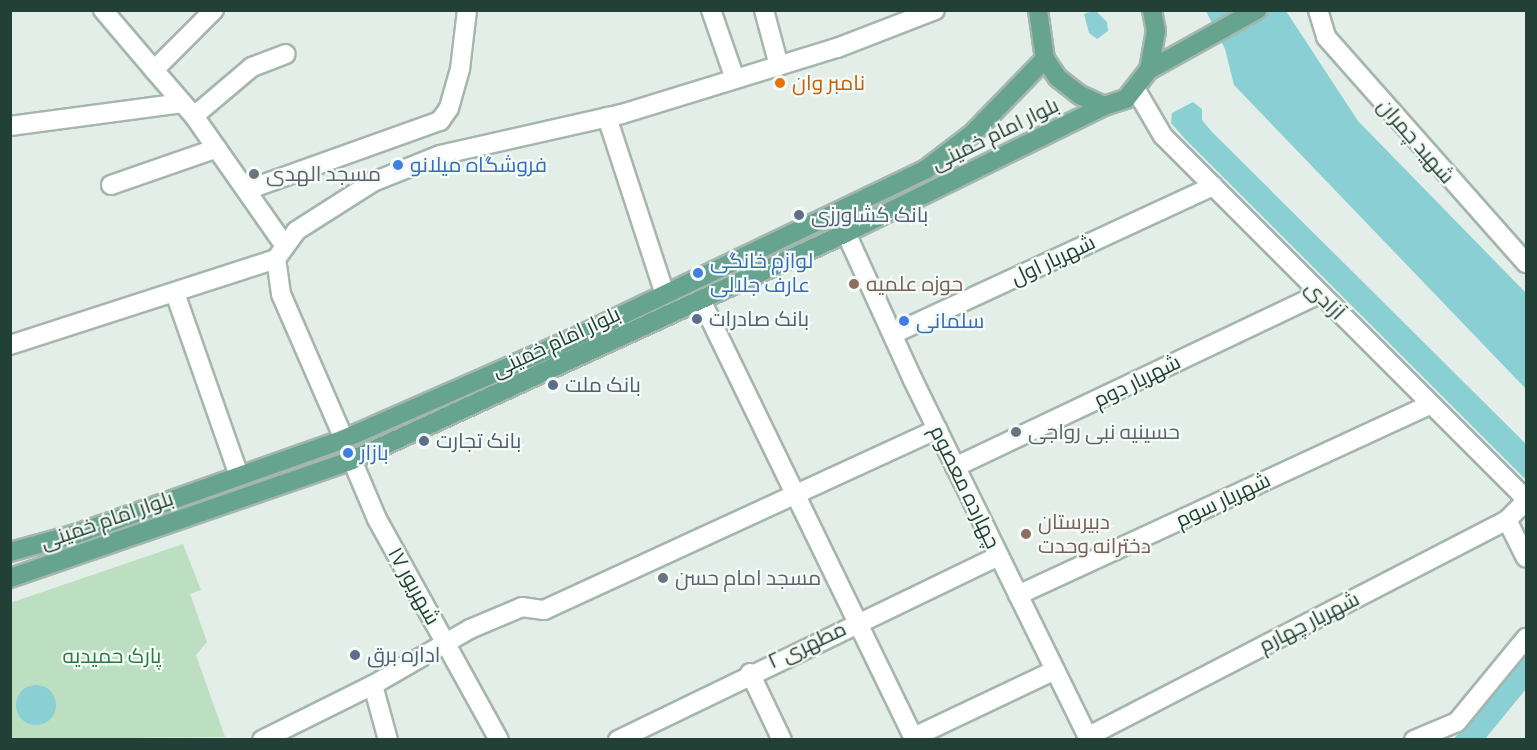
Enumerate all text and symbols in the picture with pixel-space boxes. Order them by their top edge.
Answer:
place label: نامبر وان [792,70,865,96]
marker: نامبر وان [773,76,787,90]
street label: بلوار امام خمینی [927,92,1063,176]
street label: شهید چمران [1372,93,1460,189]
place label: فروشگاه میلانو [410,152,547,178]
marker: فروشگاه میلانو [391,158,405,172]
place label: مسجد الهدی [266,161,381,187]
marker: مسجد الهدی [247,167,261,181]
place label: بانک کشاورزی [811,202,928,228]
marker: بانک کشاورزی [792,208,806,222]
street label: شهریار اول [1007,230,1099,290]
place label: لوازم خانگی عارف جلالی [710,248,813,298]
marker: لوازم خانگی عارف جلالی [691,266,705,280]
place label: حوزه علمیه [866,271,963,297]
street label: آزادی [1300,275,1350,325]
marker: حوزه علمیه [847,277,861,291]
street label: بلوار امام خمینی [488,301,624,383]
place label: بانک صادرات [709,306,809,332]
place label: سلمانی [916,308,984,334]
marker: بانک صادرات [690,312,704,326]
marker: سلمانی [897,314,911,328]
street label: شهریار دوم [1089,349,1185,413]
place label: بانک ملت [565,372,641,398]
marker: بانک ملت [546,378,560,392]
place label: حسینیه نبی رواجی [1028,419,1180,445]
street label: چهارده معصوم [924,421,1006,553]
marker: حسینیه نبی رواجی [1009,425,1023,439]
place label: بانک تجارت [436,428,521,454]
marker: بانک تجارت [417,434,431,448]
place label: بازار [360,440,388,466]
marker: بازار [341,446,355,460]
street label: شهریار سوم [1172,467,1274,533]
street label: بلوار امام خمینی [37,485,177,555]
place label: دبیرستان دخترانه وحدت [1038,509,1151,559]
marker: دبیرستان دخترانه وحدت [1019,527,1033,541]
street label: ۱۷ شهریور [382,543,446,629]
place label: مسجد امام حسن [675,565,821,591]
marker: مسجد امام حسن [656,571,670,585]
street label: شهریار چهارم [1255,586,1363,658]
street label: مطهری ۲ [764,616,850,674]
place label: اداره برق [367,642,440,668]
park label: پارک حمیدیه [63,643,161,669]
marker: اداره برق [348,648,362,662]

